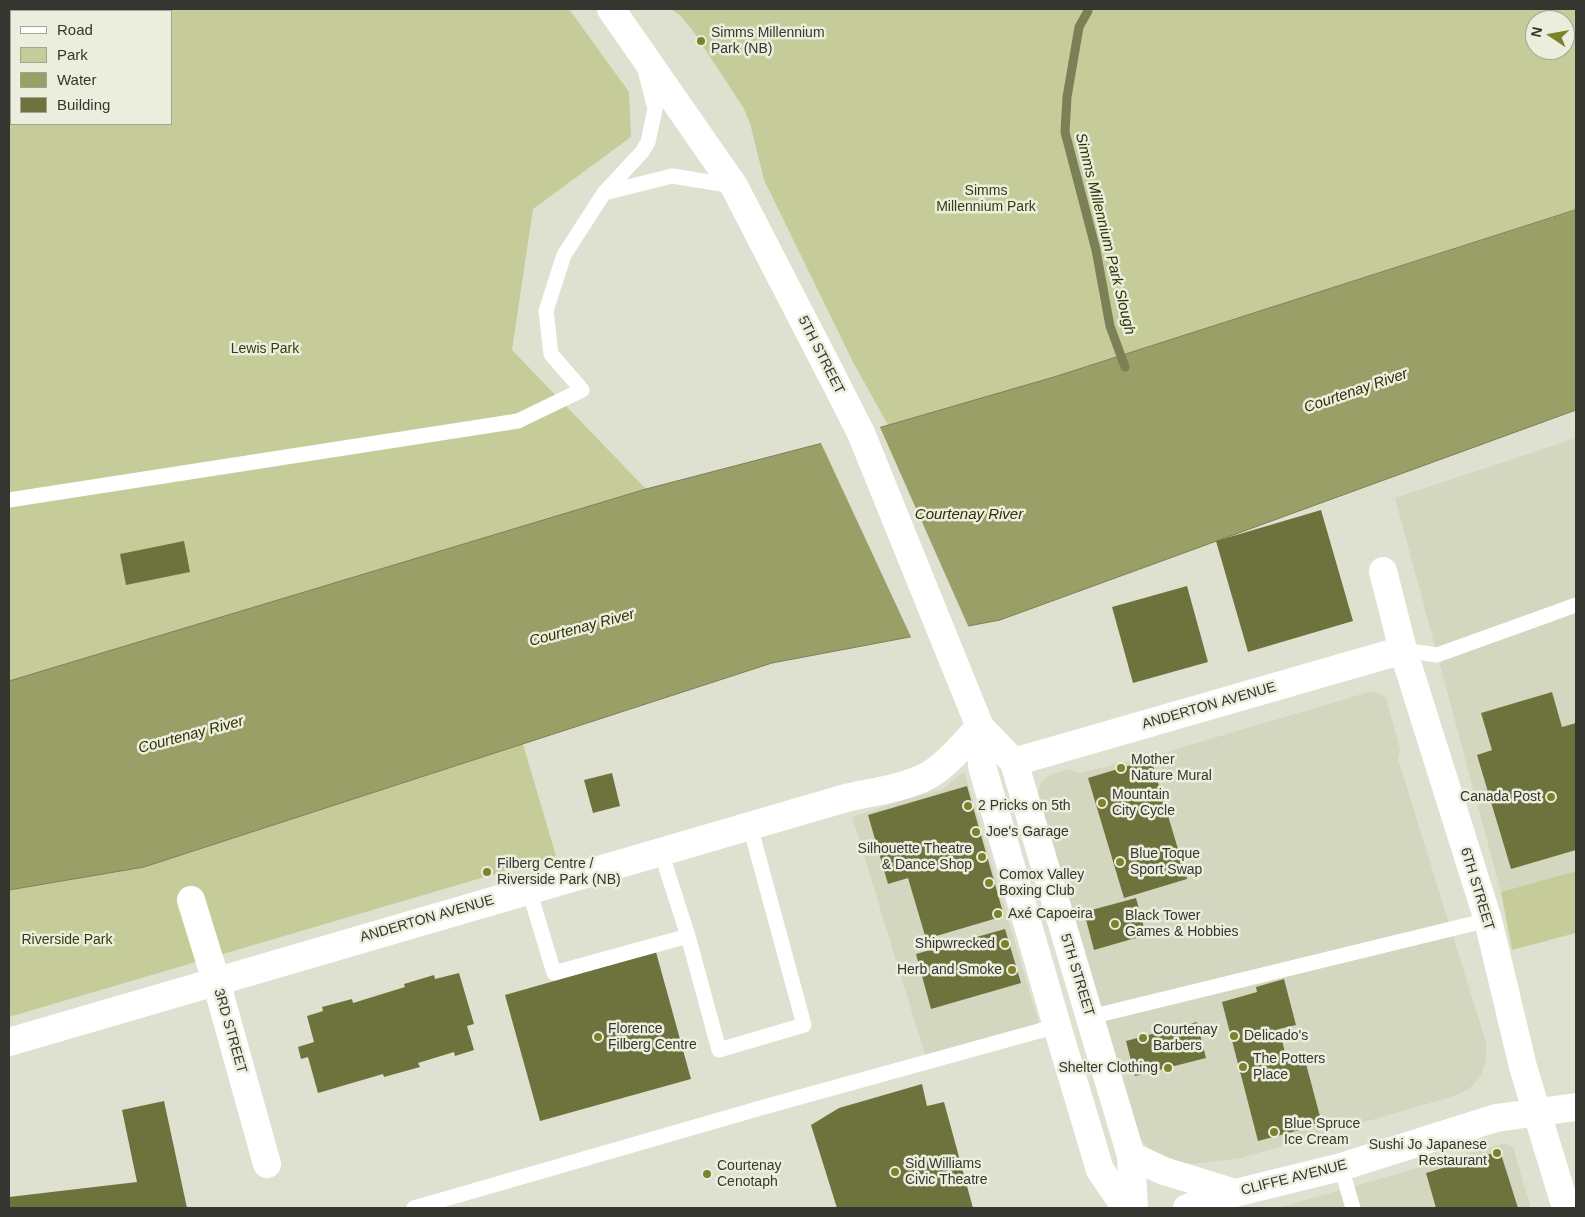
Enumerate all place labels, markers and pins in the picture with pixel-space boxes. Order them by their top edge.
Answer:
place label: Simms Millennium Park (NB) [711,25,825,58]
marker: Simms Millennium Park (NB) [695,35,707,47]
place label: Mother Nature Mural [1131,752,1212,784]
marker: Mother Nature Mural [1115,762,1127,774]
place label: Mountain City Cycle [1112,787,1175,820]
place label: Canada Post [1460,789,1541,805]
marker: Canada Post [1545,791,1557,803]
marker: Mountain City Cycle [1096,797,1108,809]
place label: 2 Pricks on 5th [978,798,1071,814]
marker: 2 Pricks on 5th [962,800,974,812]
place label: Joe's Garage [986,824,1069,840]
marker: Joe's Garage [970,826,982,838]
place label: Silhouette Theatre & Dance Shop [858,841,972,874]
place label: Blue Toque Sport Swap [1130,846,1202,879]
marker: Silhouette Theatre & Dance Shop [976,851,988,863]
place label: Filberg Centre / Riverside Park (NB) [497,856,621,889]
marker: Blue Toque Sport Swap [1114,856,1126,868]
marker: Filberg Centre / Riverside Park (NB) [481,866,493,878]
place label: Comox Valley Boxing Club [999,867,1084,900]
marker: Comox Valley Boxing Club [983,877,995,889]
place label: Axé Capoeira [1008,906,1093,922]
marker: Axé Capoeira [992,908,1004,920]
place label: Black Tower Games & Hobbies [1125,908,1239,940]
marker: Black Tower Games & Hobbies [1109,918,1121,930]
place label: Shipwrecked [915,936,995,952]
marker: Shipwrecked [999,938,1011,950]
place label: Herb and Smoke [897,962,1002,978]
marker: Herb and Smoke [1006,964,1018,976]
place label: Florence Filberg Centre [608,1021,697,1054]
place label: Courtenay Barbers [1153,1022,1218,1054]
place label: Delicado's [1244,1028,1308,1044]
marker: Delicado's [1228,1030,1240,1042]
marker: Florence Filberg Centre [592,1031,604,1043]
marker: Courtenay Barbers [1137,1032,1149,1044]
place label: The Potters Place [1253,1051,1325,1084]
place label: Shelter Clothing [1058,1060,1158,1076]
marker: The Potters Place [1237,1061,1249,1073]
marker: Shelter Clothing [1162,1062,1174,1074]
place label: Blue Spruce Ice Cream [1284,1116,1360,1148]
marker: Blue Spruce Ice Cream [1268,1126,1280,1138]
place label: Sushi Jo Japanese Restaurant [1369,1137,1487,1170]
marker: Sushi Jo Japanese Restaurant [1491,1147,1503,1159]
place label: Sid Williams Civic Theatre [905,1156,987,1188]
place label: Courtenay Cenotaph [717,1158,782,1190]
marker: Sid Williams Civic Theatre [889,1166,901,1178]
marker: Courtenay Cenotaph [701,1168,713,1180]

